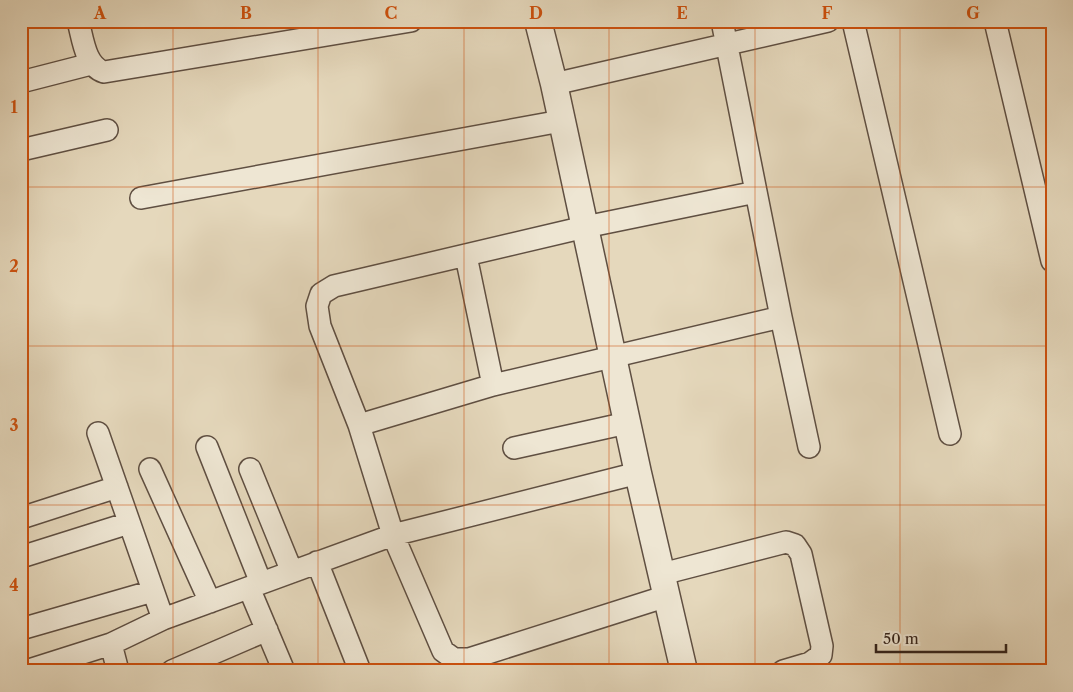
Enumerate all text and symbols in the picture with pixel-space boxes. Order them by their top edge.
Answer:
text: A [93,3,107,23]
text: B [240,3,252,23]
text: C [385,3,397,23]
text: D [529,3,543,23]
text: E [676,3,688,23]
text: F [822,3,833,23]
text: G [966,3,980,23]
text: 1 [10,97,18,117]
text: 2 [9,256,19,276]
text: 3 [9,415,19,435]
text: 4 [9,575,19,595]
scale bar [876,622,1006,654]
text: 50 m [883,629,919,648]

